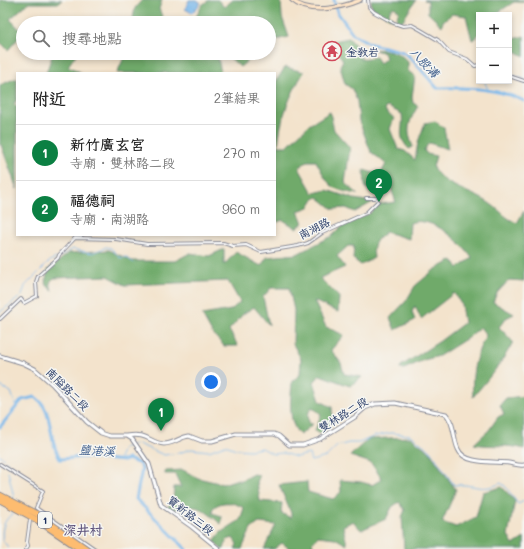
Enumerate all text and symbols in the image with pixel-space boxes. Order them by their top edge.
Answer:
map controls [476,12,512,84]
button: + [476,12,512,48]
search box [16,16,276,60]
icon: search [30,27,52,49]
text: 搜尋地點 [62,28,122,48]
temple icon: 金教岩 [321,40,343,62]
water label: 八股溝 [407,43,444,81]
place label: 金教岩 [346,44,379,59]
button: − [476,48,512,84]
text: 附近 [32,87,66,109]
text: 2筆結果 [214,89,260,106]
text: 新竹廣玄宮 [70,134,145,154]
text: 1 [42,144,48,161]
text: 270 m [223,144,260,161]
text: 寺廟 · 雙林路二段 [70,154,175,171]
pin: 2 [366,169,392,202]
text: 福德祠 [70,190,115,210]
text: 2 [41,200,49,217]
text: 960 m [222,200,260,217]
text: 寺廟 · 南湖路 [70,210,149,227]
street label: 南湖路 [296,214,332,242]
street label: 南隘路二段 [43,364,93,414]
your location [201,372,221,392]
street label: 雙林路二段 [316,393,370,435]
pin: 1 [148,398,174,431]
water label: 鹽港溪 [79,441,116,459]
street label: 寶新路三段 [165,492,217,538]
road number: 1 [38,512,52,528]
district label: 深井村 [63,521,103,538]

